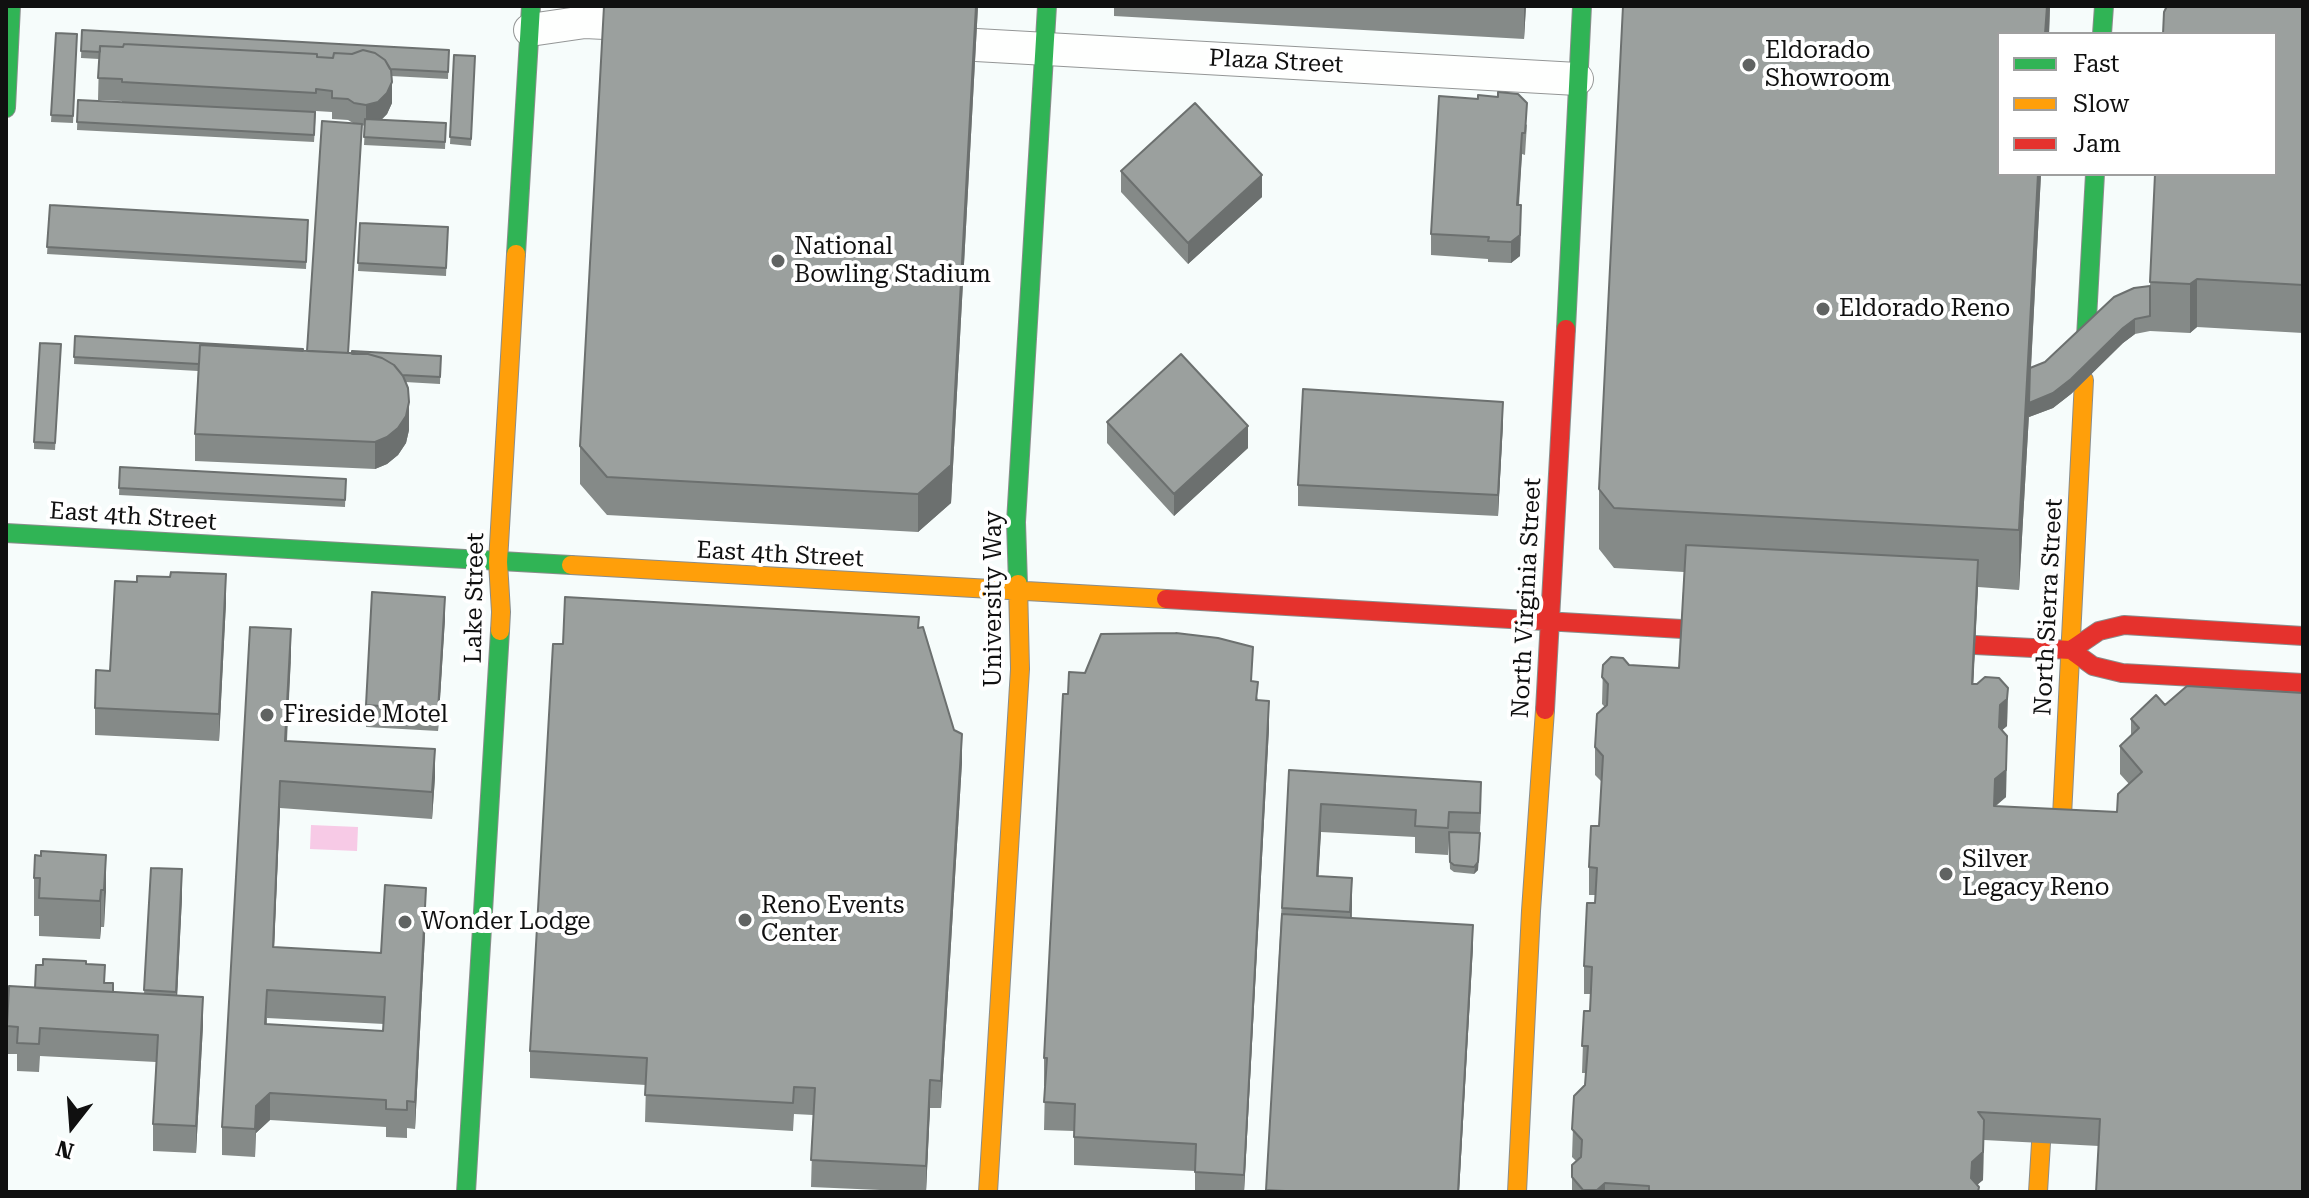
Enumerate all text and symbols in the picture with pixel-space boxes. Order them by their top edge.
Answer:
legend [1997,32,2277,176]
place label: Eldorado Showroom [1765,37,1891,93]
street label: Plaza Street [1208,44,1344,80]
text: Fast [2073,50,2120,78]
marker: Eldorado Showroom [1740,56,1758,74]
text: Slow [2073,90,2129,118]
text: Jam [2073,130,2121,158]
place label: National Bowling Stadium [794,233,991,289]
marker: National Bowling Stadium [769,252,787,270]
place label: Eldorado Reno [1839,295,2010,323]
marker: Eldorado Reno [1814,300,1832,318]
street label: North Virginia Street [1506,477,1548,719]
street label: East 4th Street [48,497,218,537]
street label: North Sierra Street [2029,498,2069,716]
street label: University Way [980,511,1008,687]
street label: Lake Street [459,532,491,664]
street label: East 4th Street [695,536,865,574]
place label: Fireside Motel [283,701,448,729]
marker: Fireside Motel [258,706,276,724]
place label: Silver Legacy Reno [1962,846,2110,902]
marker: Silver Legacy Reno [1937,865,1955,883]
place label: Reno Events Center [761,892,904,948]
place label: Wonder Lodge [421,908,590,936]
marker: Reno Events Center [736,911,754,929]
marker: Wonder Lodge [396,913,414,931]
north arrow [32,1086,112,1166]
text: N [53,1135,77,1164]

